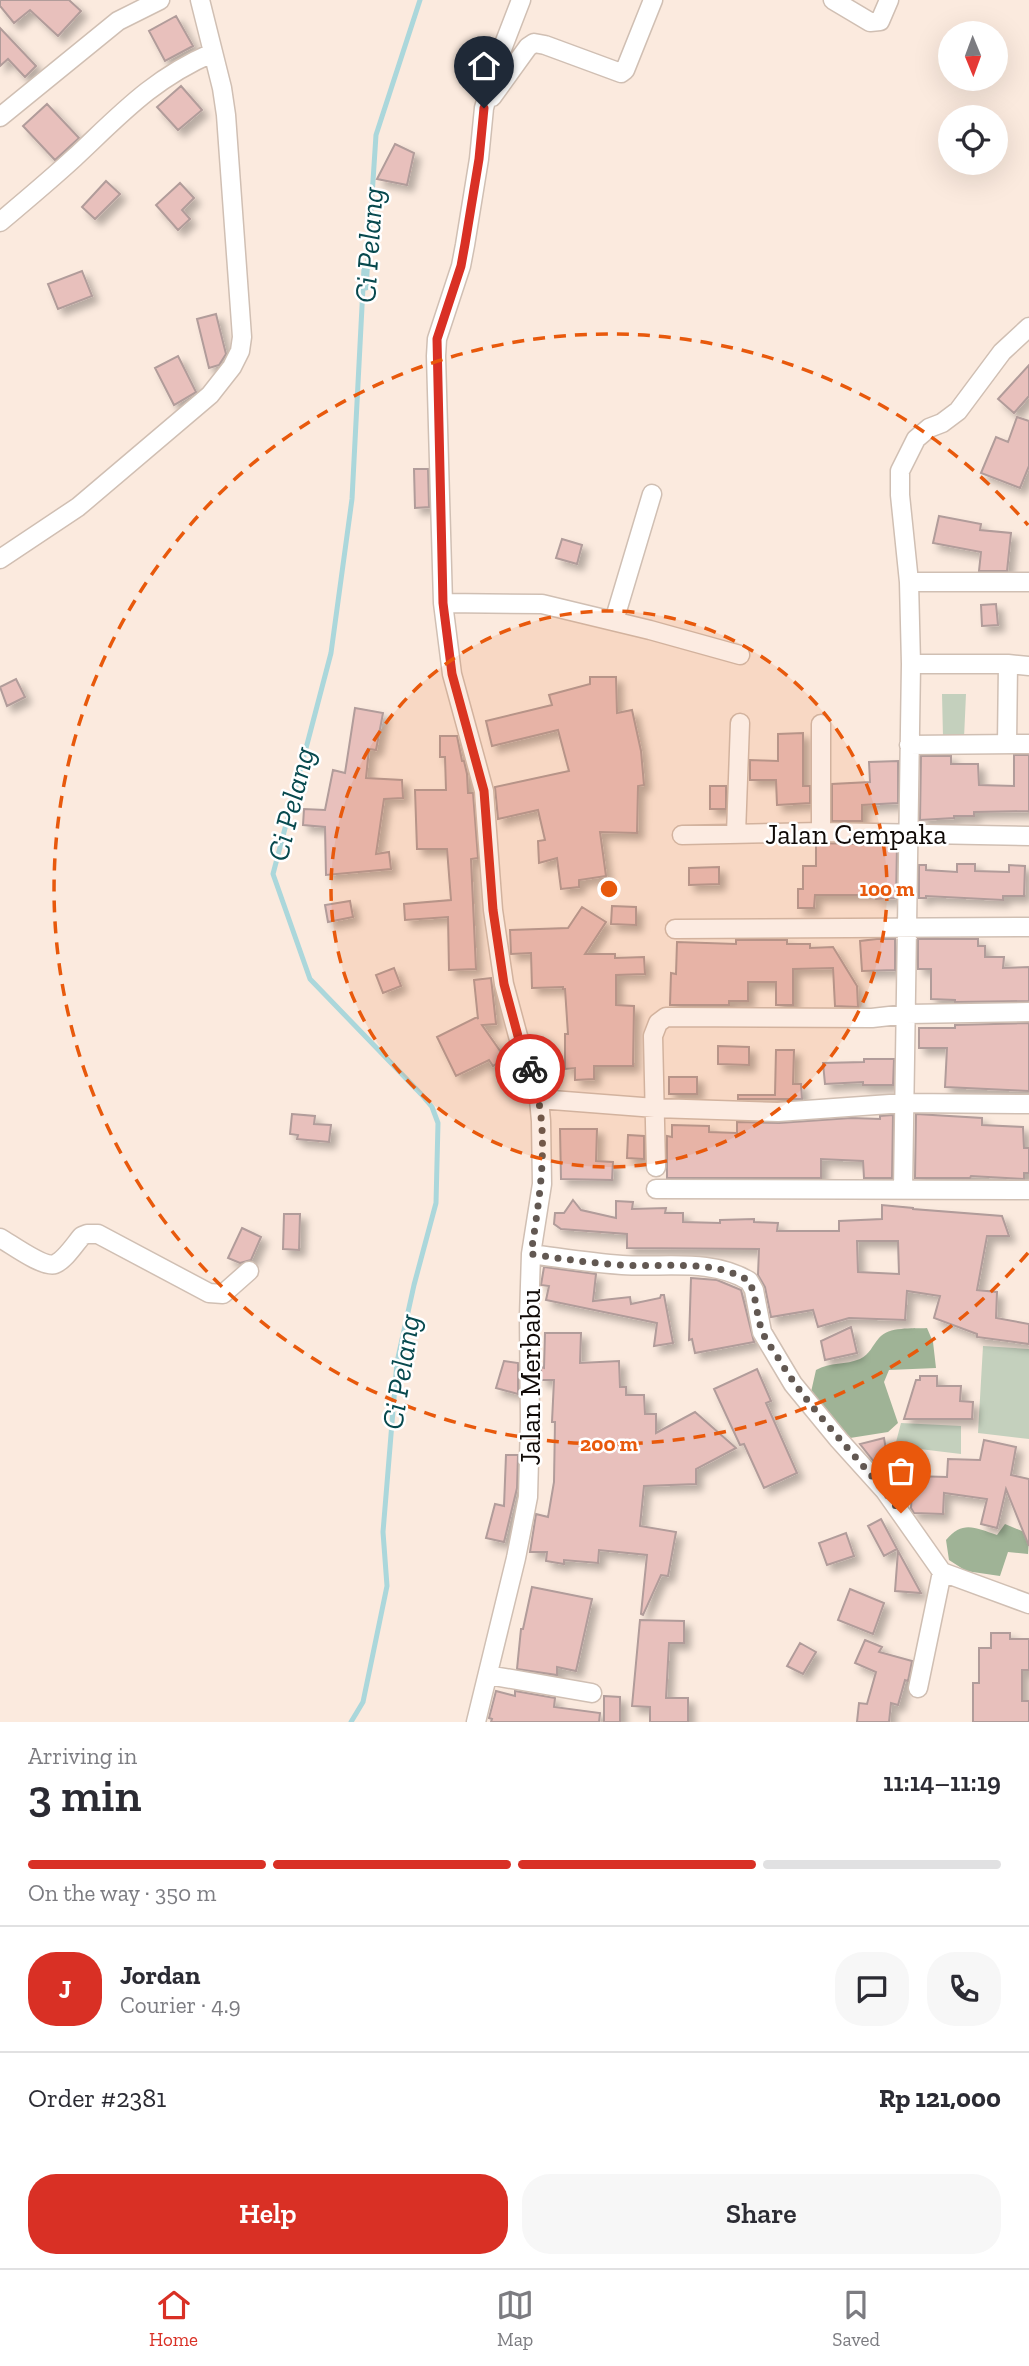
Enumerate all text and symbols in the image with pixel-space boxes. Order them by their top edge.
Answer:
north arrow [938,21,1008,91]
map controls [938,21,1008,175]
pin [454,36,514,108]
icon: home [465,47,503,85]
button: locate [938,105,1008,175]
water label: Ci Pelang [347,185,391,304]
water label: Ci Pelang [259,743,323,865]
street label: Jalan Cempaka [765,818,947,851]
text: 100 m [860,876,915,901]
centre of rings [597,877,621,901]
courier [495,1034,565,1104]
icon: bike [511,1050,549,1088]
street label: Jalan Merbabu [514,1288,547,1466]
water label: Ci Pelang [374,1311,428,1432]
text: 200 m [580,1431,638,1456]
pin [871,1441,931,1513]
icon: bag [882,1452,920,1490]
text: Arriving in [28,1742,137,1770]
text: 11:14–11:19 [883,1766,1001,1798]
text: 3 min [28,1768,141,1823]
text: On the way · 350 m [28,1879,216,1907]
button: chat [835,1952,909,2026]
button: phone [927,1952,1001,2026]
text: Jordan [120,1959,200,1991]
text: J [59,1973,71,2005]
text: Courier · 4.9 [120,1991,241,2019]
text: Order #2381 [28,2082,166,2114]
text: Rp 121,000 [879,2082,1001,2114]
button: Help [28,2174,508,2254]
button: Share [522,2174,1001,2254]
tab: Home [149,2286,198,2351]
tab: Map [496,2286,534,2351]
tab: Saved [832,2286,880,2351]

